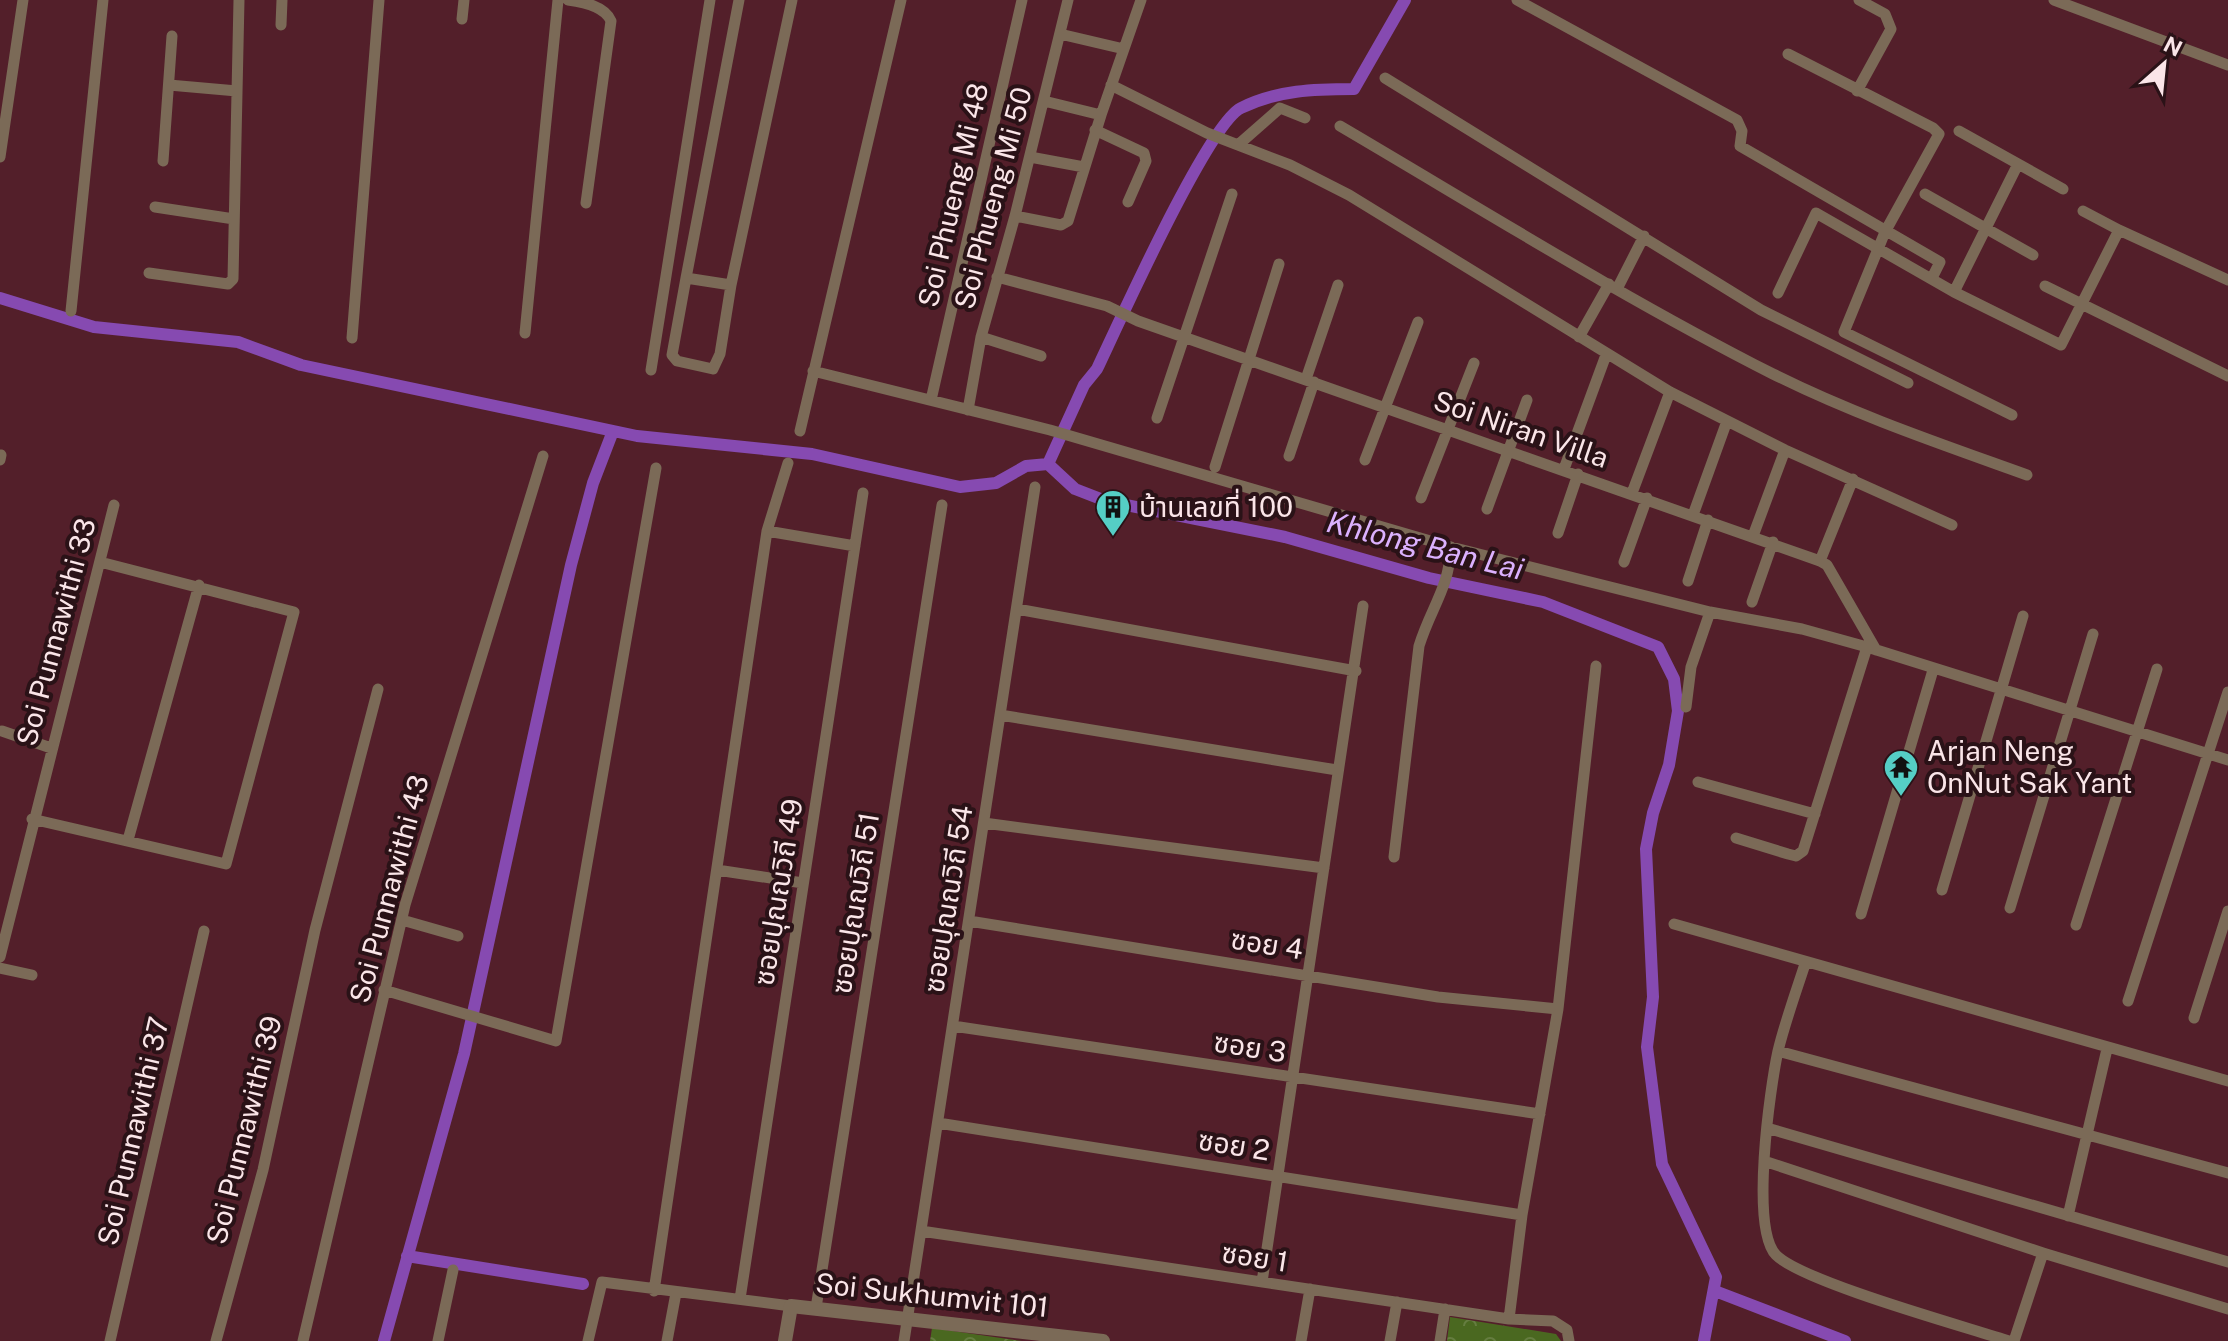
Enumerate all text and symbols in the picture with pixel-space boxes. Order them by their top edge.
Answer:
north arrow [2124,24,2204,104]
text: N [2160,31,2187,62]
street label: Soi Phueng Mi 48 [911,80,994,310]
street label: Soi Phueng Mi 50 [947,83,1038,312]
street label: Soi Niran Villa [1429,383,1613,474]
building icon: บ้านเลขที่ 100 [1094,488,1132,538]
place label: บ้านเลขที่ 100 [1139,488,1293,523]
water label: Khlong Ban Lai [1323,503,1528,587]
street label: Soi Punnawithi 33 [9,514,102,749]
place label: Arjan Neng OnNut Sak Yant [1927,734,2132,799]
temple icon: Arjan Neng OnNut Sak Yant [1882,748,1920,798]
street label: Soi Punnawithi 43 [342,771,435,1006]
street label: ซอยปุณณวิถี 49 [746,796,810,988]
street label: ซอยปุณณวิถี 54 [916,803,980,995]
street label: ซอยปุณณวิถี 51 [824,810,886,996]
street label: ซอย 4 [1229,922,1306,965]
street label: Soi Punnawithi 39 [199,1012,288,1248]
street label: Soi Punnawithi 37 [90,1014,175,1248]
street label: ซอย 3 [1212,1025,1289,1068]
street label: ซอย 2 [1196,1123,1272,1166]
street label: ซอย 1 [1220,1235,1290,1278]
street label: Soi Sukhumvit 101 [814,1266,1050,1323]

